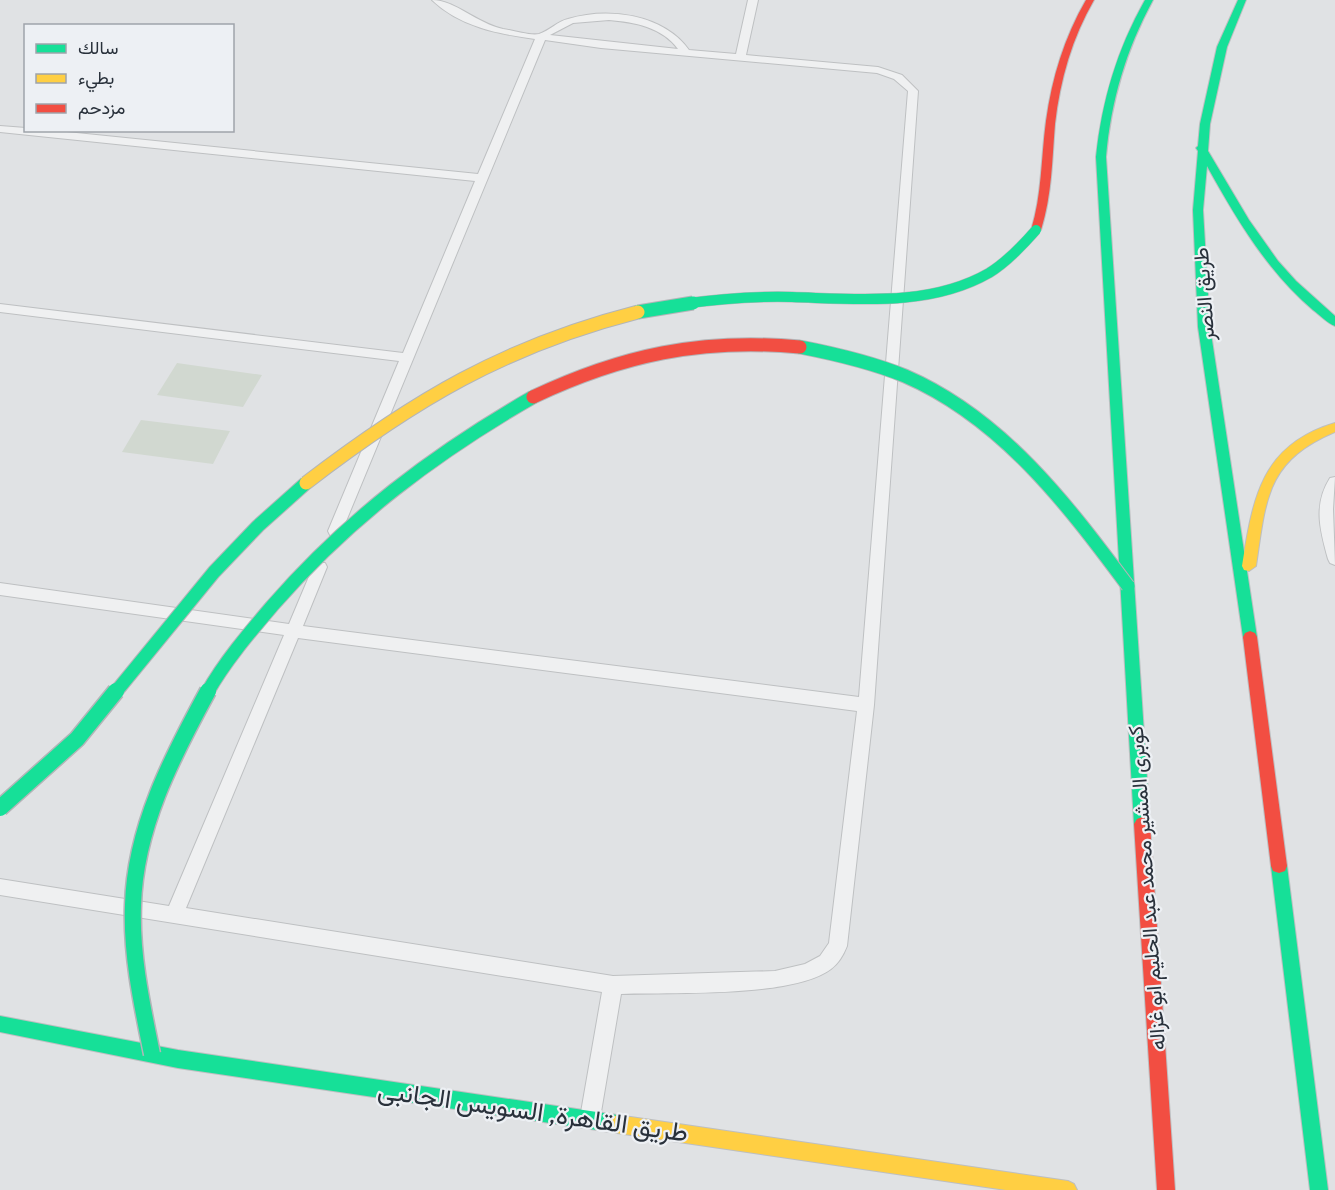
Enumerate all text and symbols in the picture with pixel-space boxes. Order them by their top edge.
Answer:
legend [24,24,234,132]
text: سالك [78,36,118,59]
text: بطيء [78,66,114,93]
text: مزدحم [78,96,125,120]
street label: طريق النصر [1186,246,1220,343]
street label: كوبرى المشير محمد عبد الحليم ابو غزاله [1121,725,1172,1051]
street label: طريق القاهرة, السويس الجانبى [376,1071,691,1149]

